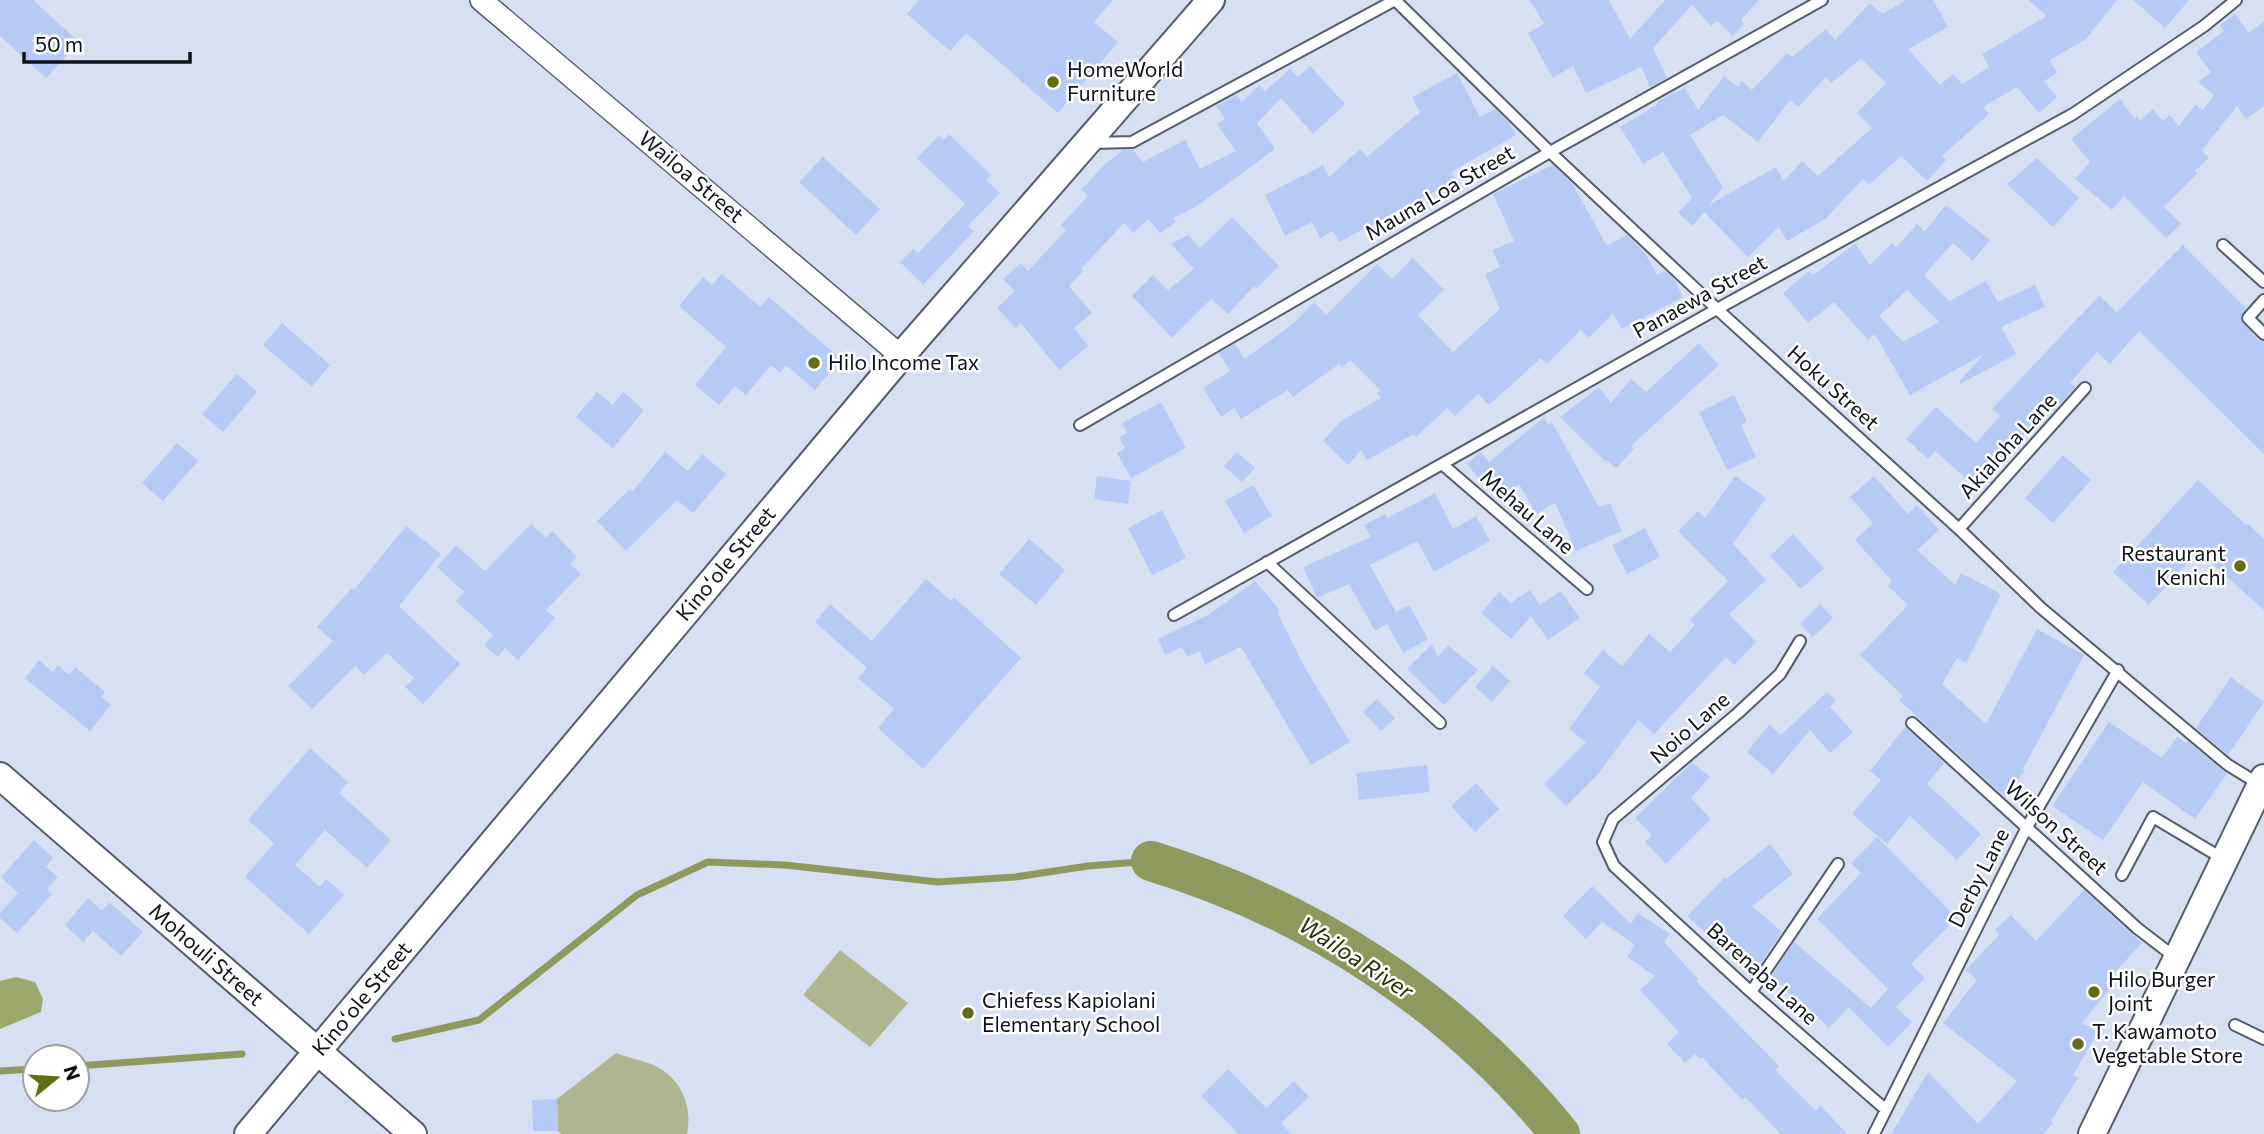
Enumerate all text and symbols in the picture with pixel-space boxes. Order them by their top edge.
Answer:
scale bar [24,21,191,65]
text: 50 m [35,31,83,56]
place label: HomeWorld Furniture [1067,56,1183,105]
marker: HomeWorld Furniture [1045,74,1061,90]
street label: Wailoa Street [635,125,749,227]
street label: Mauna Loa Street [1360,139,1518,245]
street label: Panaewa Street [1628,249,1770,343]
street label: Hoku Street [1783,339,1885,435]
place label: Hilo Income Tax [828,349,979,374]
marker: Hilo Income Tax [806,355,822,371]
street label: Akialoha Lane [1953,387,2061,503]
street label: Mehau Lane [1476,463,1580,558]
street label: Kinoʻole Street [670,501,780,625]
place label: Restaurant Kenichi [2121,540,2226,589]
marker: Restaurant Kenichi [2232,558,2248,574]
street label: Noio Lane [1644,686,1734,768]
street label: Wilson Street [2000,774,2114,880]
street label: Derby Lane [1942,823,2013,931]
street label: Mohouli Street [145,898,269,1010]
water label: Wailoa River [1294,910,1420,1005]
street label: Barenaba Lane [1703,917,1823,1029]
street label: Kinoʻole Street [306,936,416,1060]
place label: Hilo Burger Joint [2108,966,2215,1015]
marker: Hilo Burger Joint [2086,984,2102,1000]
place label: Chiefess Kapiolani Elementary School [982,987,1160,1036]
marker: Chiefess Kapiolani Elementary School [960,1005,976,1021]
place label: T. Kawamoto Vegetable Store [2092,1018,2243,1067]
marker: T. Kawamoto Vegetable Store [2070,1036,2086,1052]
north arrow [21,1043,91,1113]
text: N [60,1062,86,1083]

